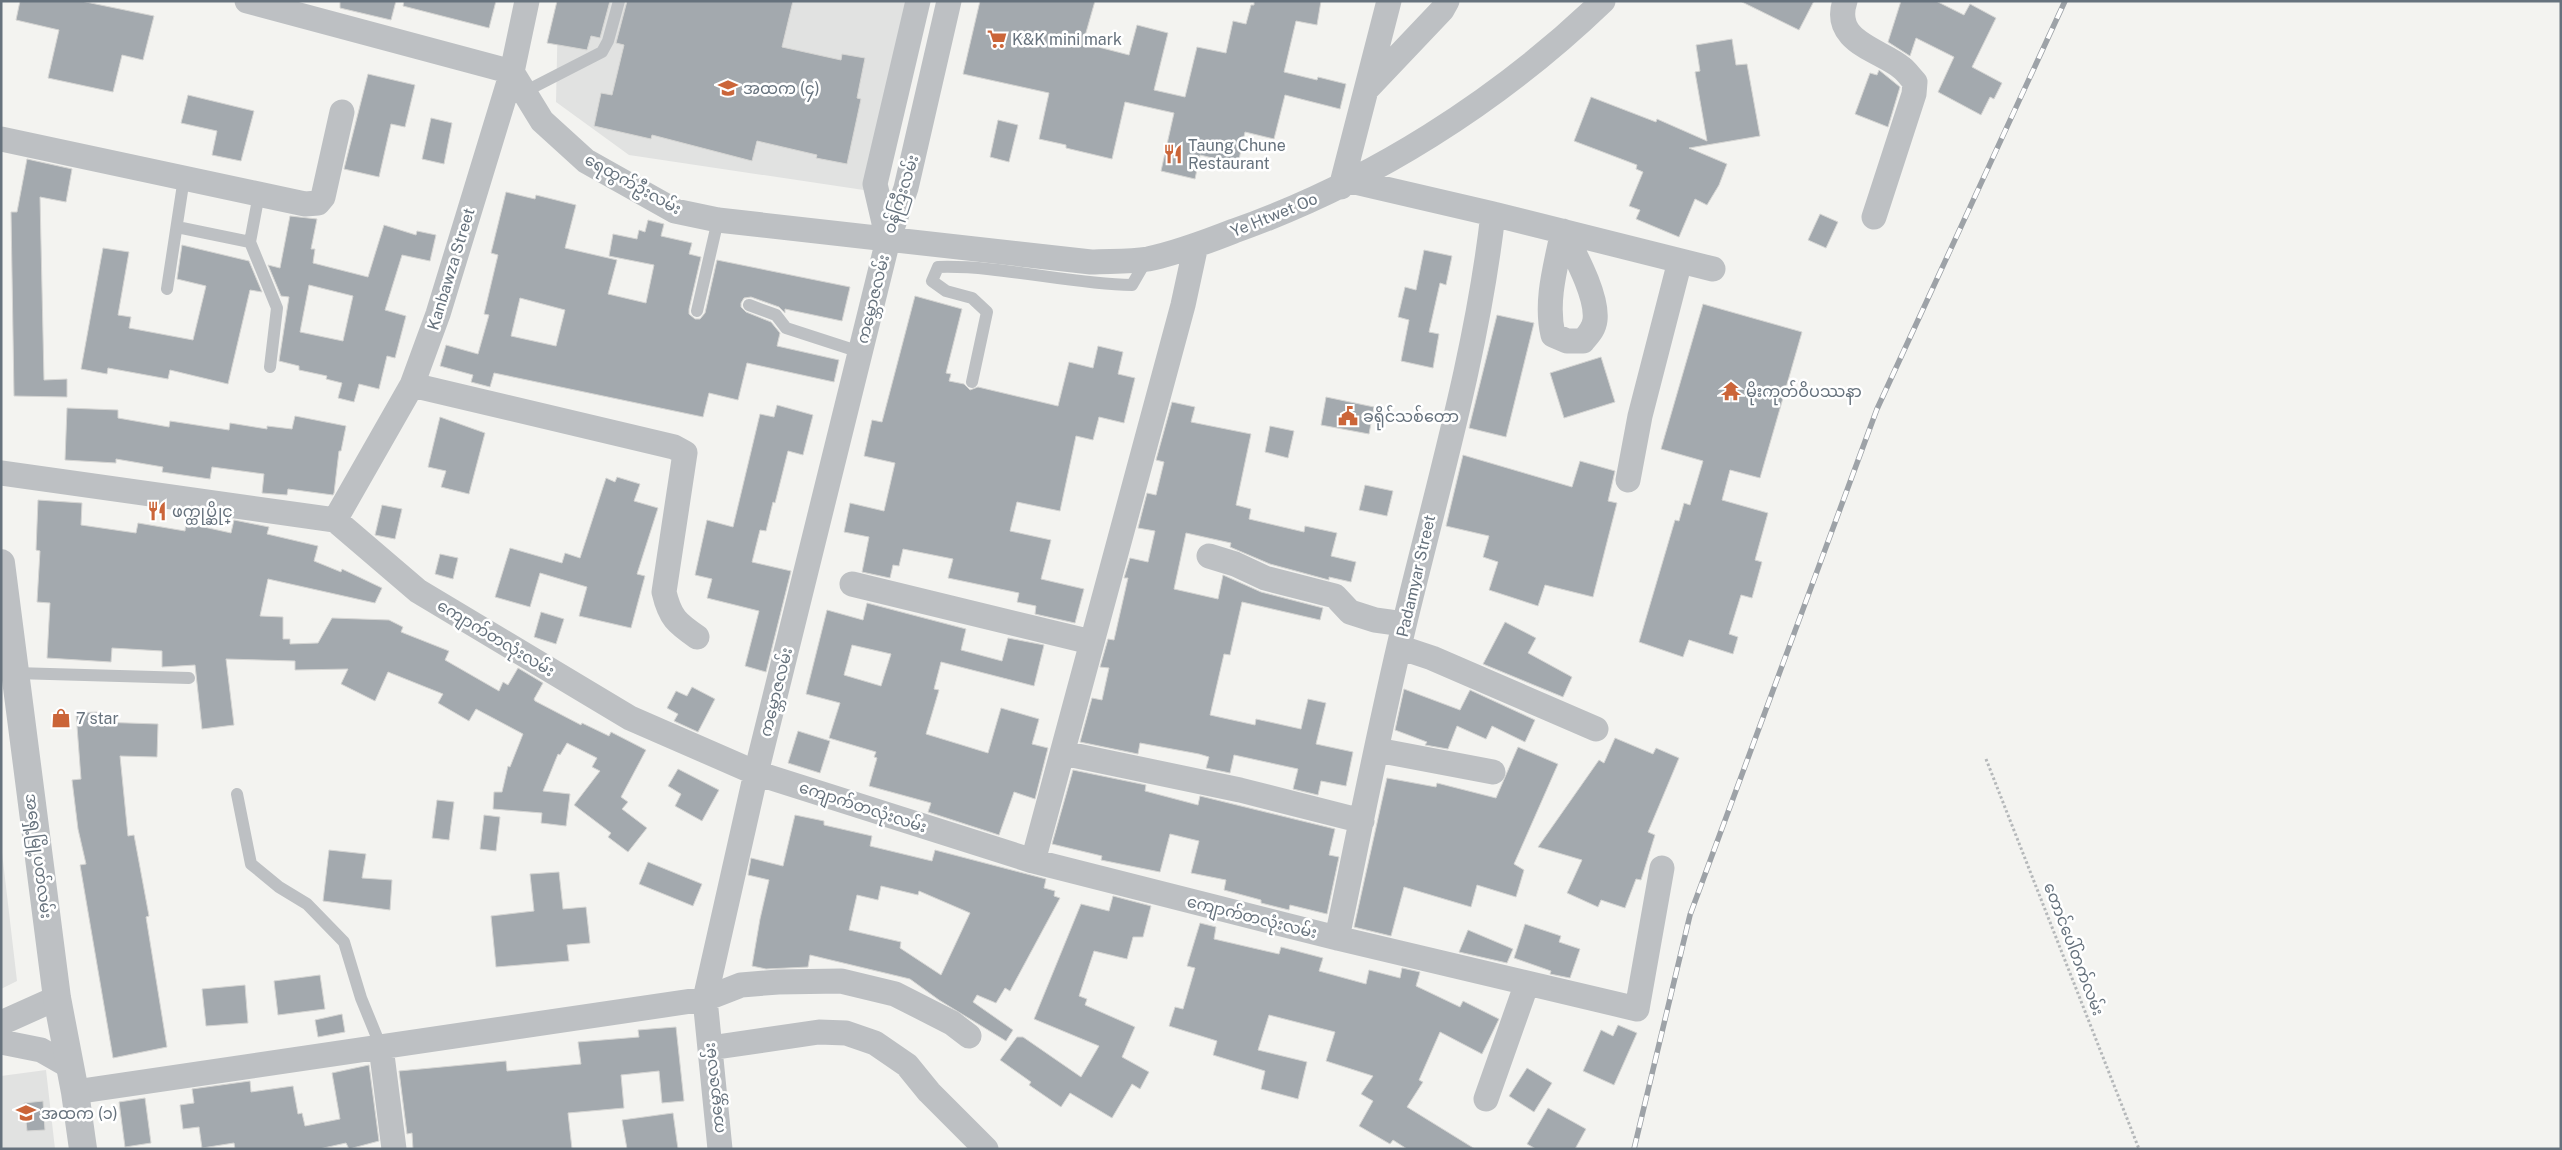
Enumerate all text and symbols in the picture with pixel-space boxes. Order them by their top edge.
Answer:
supermarket icon: K&K mini mark [986,28,1008,50]
place label: K&K mini mark [1012,30,1122,49]
school or university icon: အထက (၄) [717,77,739,99]
place label: အထက (၄) [743,79,820,102]
place label: Taung Chune Restaurant [1188,136,1286,173]
restaurant icon: Taung Chune Restaurant [1162,143,1184,165]
street label: ရေထွက်ဦးလမ်း [579,148,686,222]
street label: ဝန်ကြီးလမ်း [877,152,926,237]
street label: Ye Htwet Oo [1228,189,1320,241]
street label: Kanbawza Street [423,206,479,332]
street label: ကမ္ဘောဇလမ်း [851,252,897,347]
temple icon: မိုးကုတ်ဝိပဿနာ [1720,380,1742,402]
place label: မိုးကုတ်ဝိပဿနာ [1746,380,1862,406]
public building icon: ခရိုင်သစ်တော [1337,405,1359,427]
place label: ခရိုင်သစ်တော [1363,405,1459,431]
restaurant icon: ဖက္ထုပ္ဆိုင္ [146,500,168,522]
place label: ဖက္ထုပ္ဆိုင္ [172,501,233,525]
street label: Padamyar Street [1393,513,1439,639]
street label: ကျောက်တလုံးလမ်း [431,594,559,685]
street label: ကမ္ဘောဇလမ်း [754,645,800,740]
shop icon: 7 star [50,707,72,729]
place label: 7 star [76,709,119,728]
street label: ကျောက်တလုံးလမ်း [795,775,930,841]
street label: အရှေ့မြို့ပတ်လမ်း [17,792,58,920]
street label: တောင်ပေါ်တက်လမ်း [2040,879,2110,1018]
street label: ကျောက်တလုံးလမ်း [1184,890,1319,947]
street label: ကမ္ဘောဇလမ်း [698,1041,732,1135]
school or university icon: အထက (၁) [15,1102,37,1124]
place label: အထက (၁) [41,1104,118,1123]

